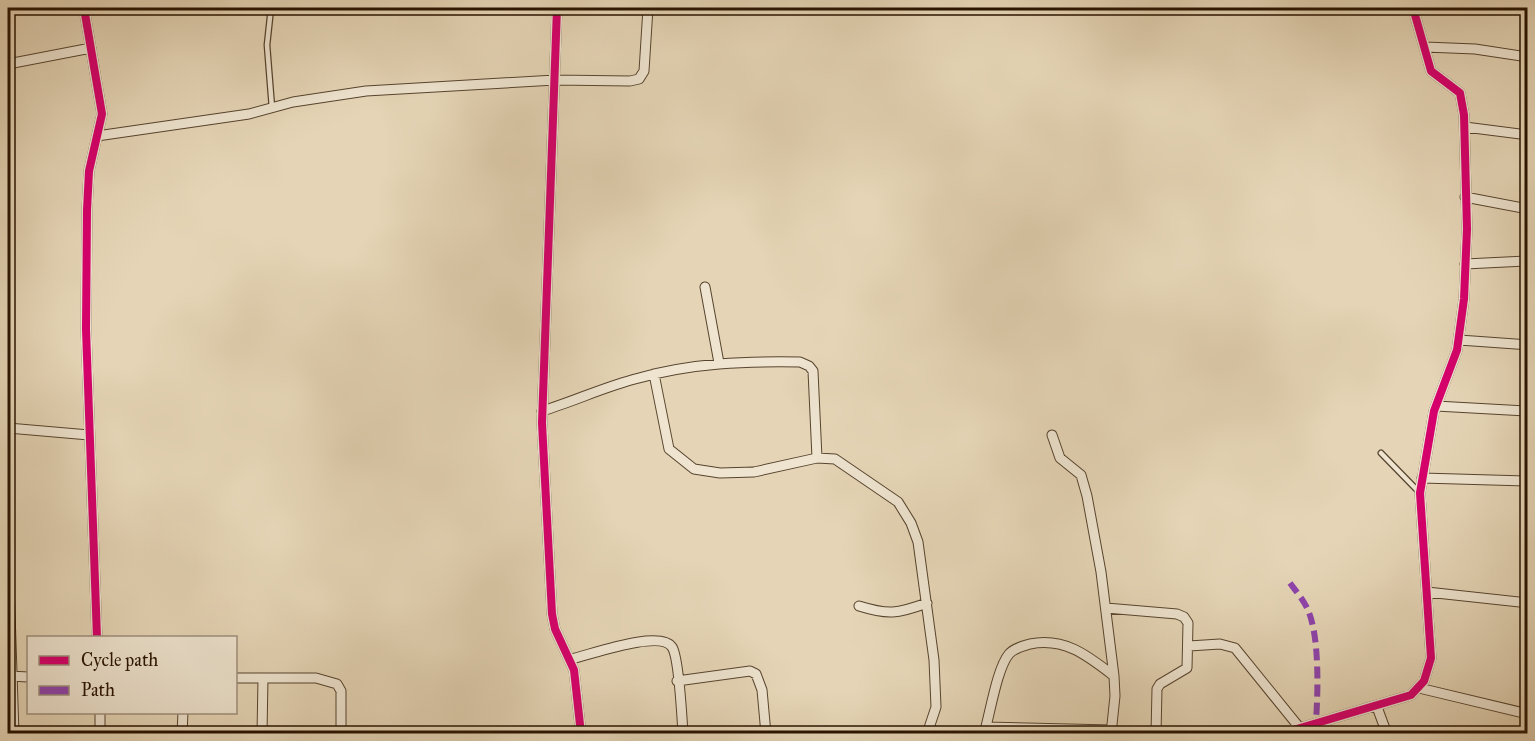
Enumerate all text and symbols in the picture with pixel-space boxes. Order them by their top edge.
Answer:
legend [27,636,237,714]
text: Cycle path [81,649,158,671]
text: Path [81,679,115,701]

